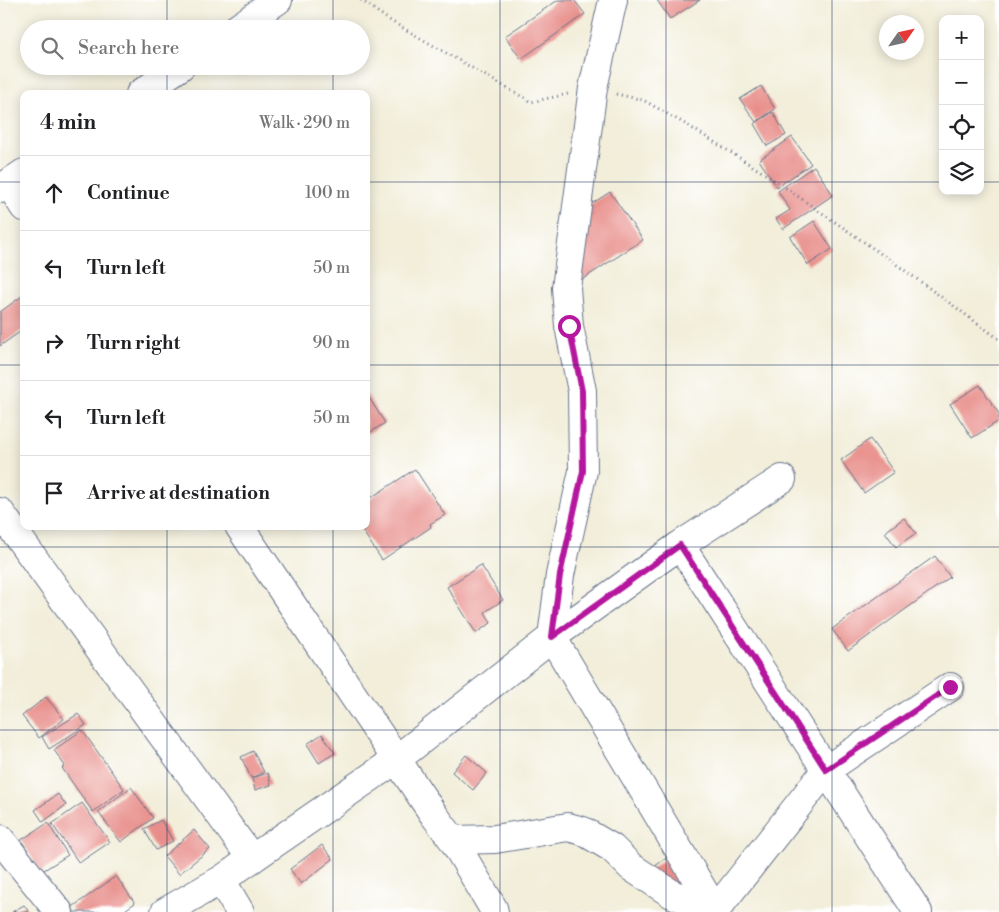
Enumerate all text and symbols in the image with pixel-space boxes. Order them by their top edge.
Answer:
north arrow [879,15,924,60]
map controls [939,15,984,195]
button: + [939,15,984,60]
search box [20,20,370,75]
icon: search [38,34,66,62]
text: Search here [78,36,179,60]
button: − [939,60,984,105]
button: locate [939,105,984,150]
text: 4 min [40,110,96,136]
text: Walk · 290 m [259,113,350,133]
button: layers [939,150,984,195]
icon: ahead [40,179,68,207]
text: Continue [87,181,170,205]
text: 100 m [305,183,350,203]
icon: left [40,254,68,282]
text: Turn left [87,256,166,280]
text: 50 m [313,258,350,278]
route start [558,315,581,338]
icon: right [40,329,68,357]
text: Turn right [87,331,180,355]
text: 90 m [312,333,350,353]
icon: left [40,404,68,432]
text: Turn left [87,406,166,430]
text: 50 m [313,408,350,428]
icon: arrive [40,479,68,507]
text: Arrive at destination [87,481,270,505]
route end [939,676,962,699]

